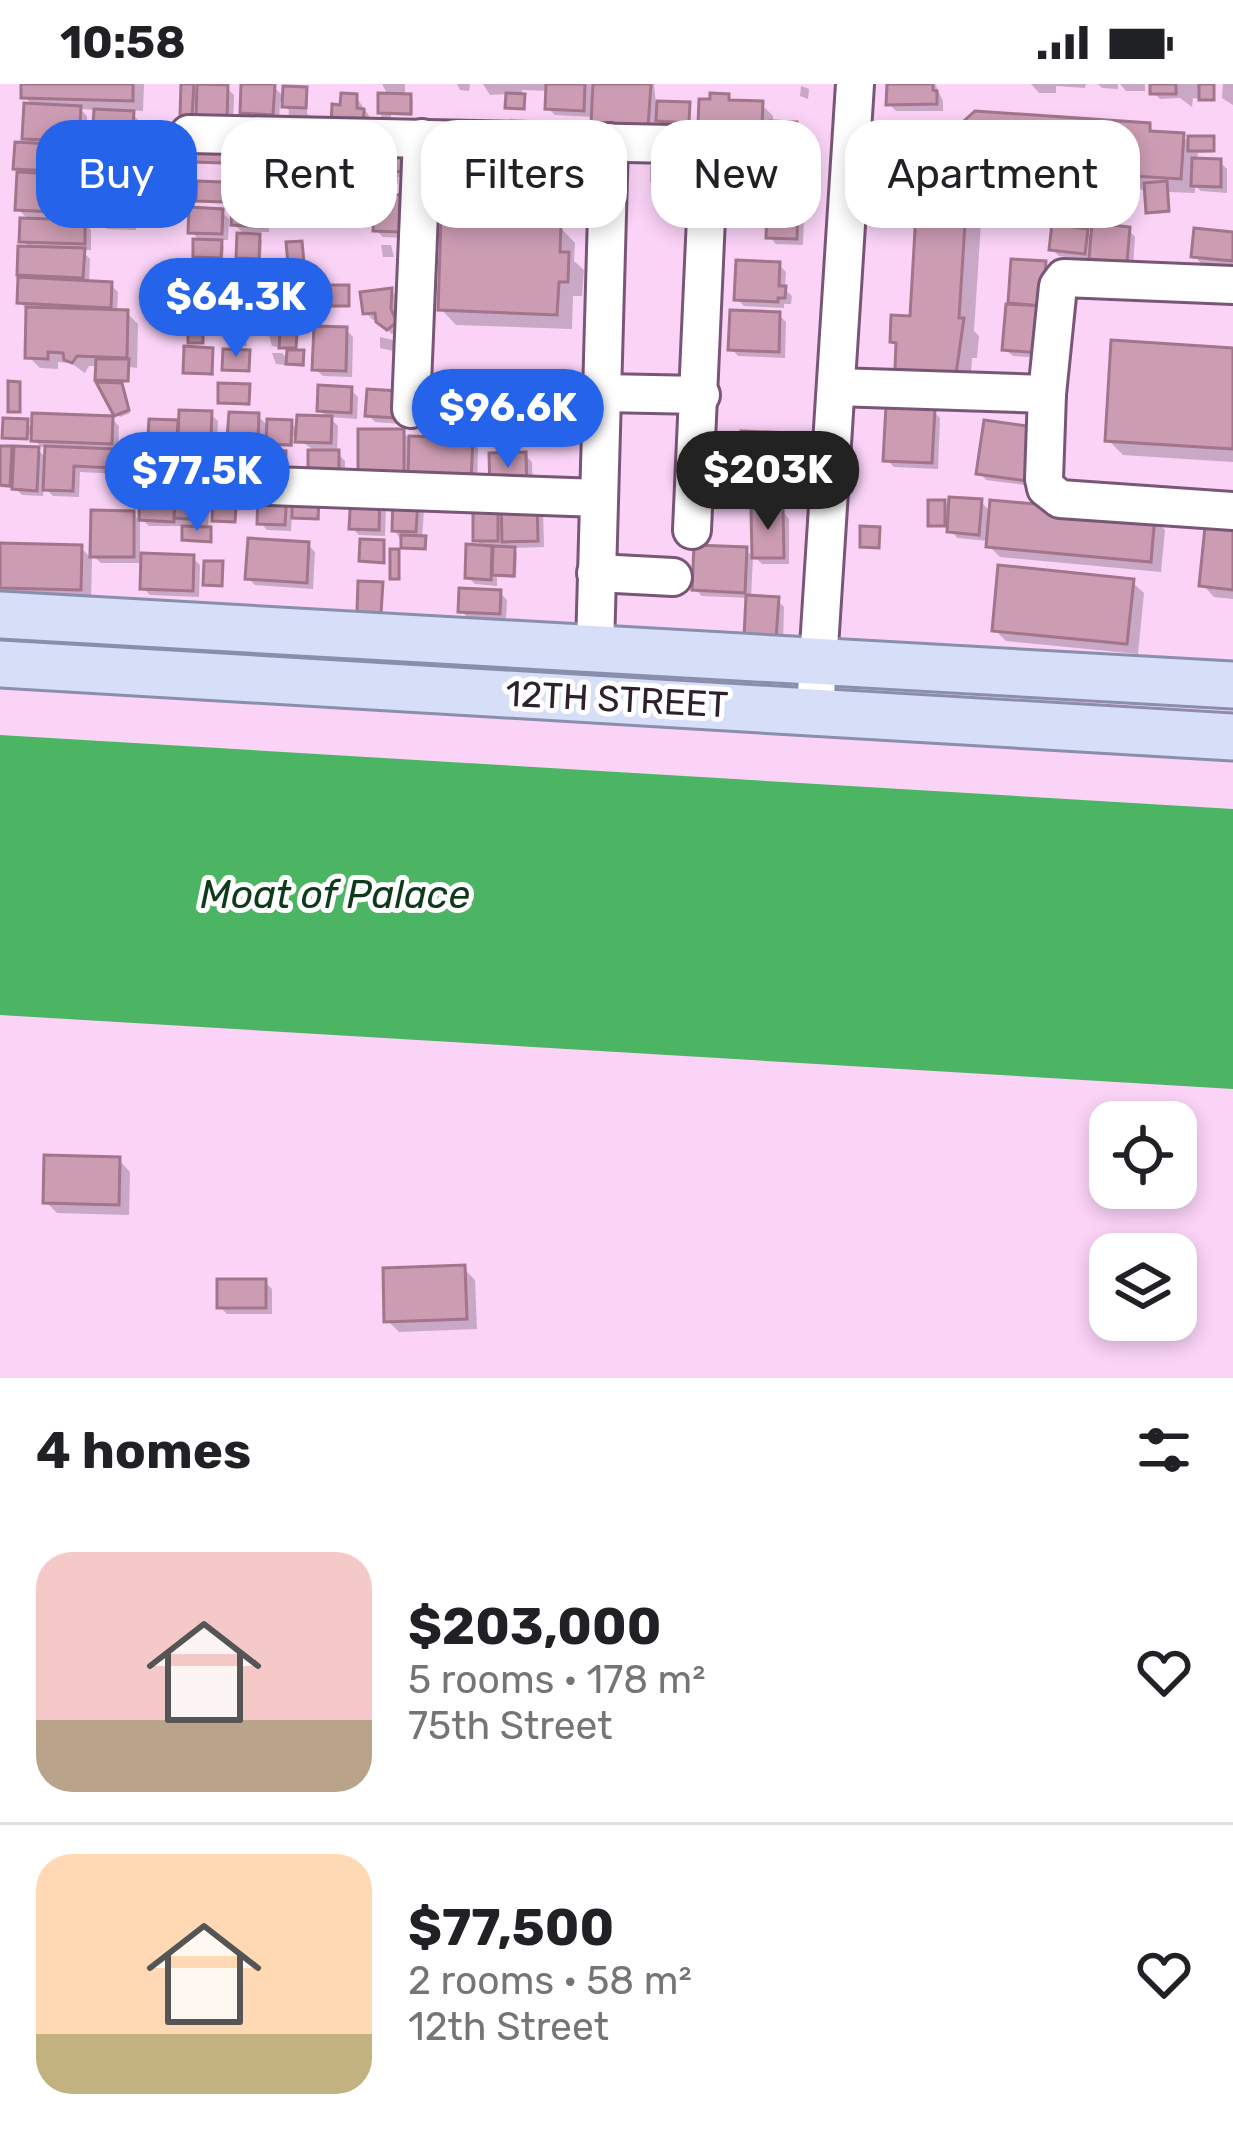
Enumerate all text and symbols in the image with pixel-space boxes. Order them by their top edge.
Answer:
text: 10:58 [60,16,186,69]
chip: Buy [36,120,197,228]
chip: Rent [221,120,397,228]
chip: Filters [421,120,627,228]
chip: New [651,120,821,228]
chip: Apartment [845,120,1140,228]
pin: $64.3K [138,258,334,360]
text: $64.3K [166,274,306,320]
pin: $96.6K [410,369,606,471]
text: $96.6K [439,385,577,431]
pin: $203K [684,431,852,533]
pin: $77.5K [99,432,295,534]
text: $203K [703,447,833,493]
text: $77.5K [132,448,262,494]
street label: 12TH STREET [505,672,729,726]
water label: Moat of Palace [200,872,470,918]
map controls [1089,1101,1197,1341]
button: locate [1089,1101,1197,1209]
button: layers [1089,1233,1197,1341]
icon: filters [1131,1417,1197,1483]
text: 4 homes [36,1420,251,1481]
text: $203,000 [408,1596,661,1657]
icon: home [132,1600,276,1744]
icon: heart [1131,1639,1197,1705]
text: 5 rooms · 178 m² [408,1657,706,1703]
text: 75th Street [408,1703,612,1749]
text: $77,500 [408,1897,614,1958]
icon: home [132,1902,276,2046]
icon: heart [1131,1941,1197,2007]
text: 2 rooms · 58 m² [408,1958,692,2004]
text: 12th Street [408,2004,609,2050]

